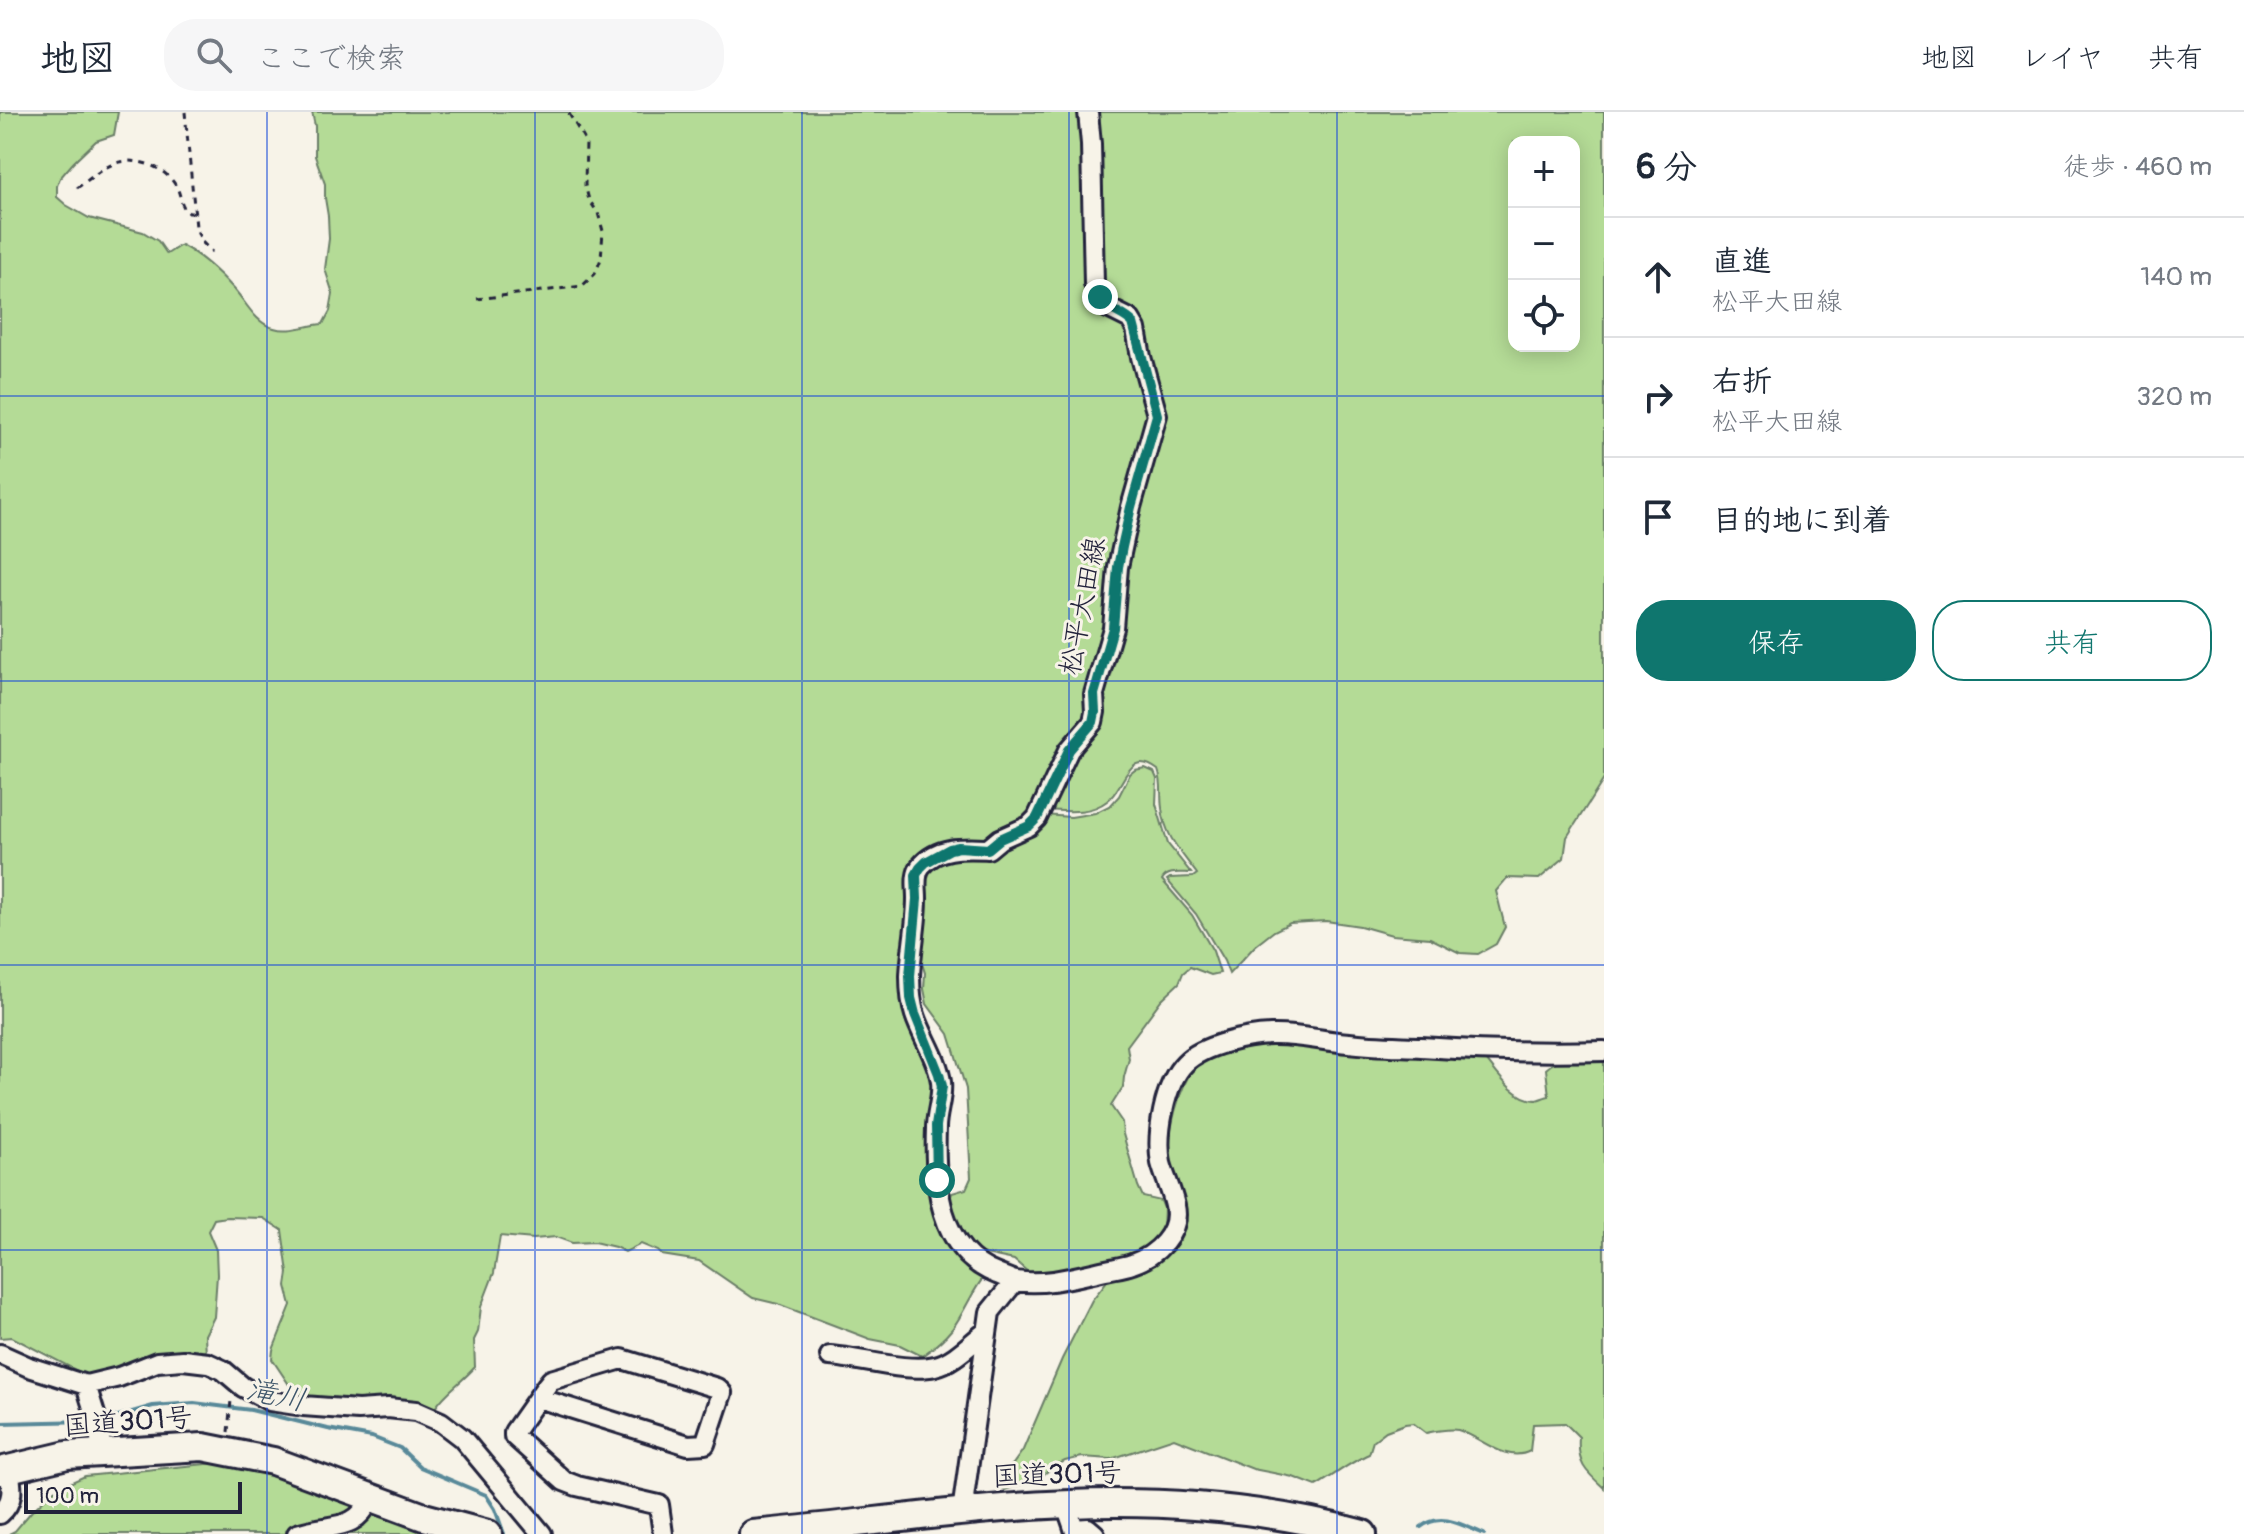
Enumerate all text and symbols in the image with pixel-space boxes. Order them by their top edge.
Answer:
search box [164,19,724,91]
icon: search [192,33,236,77]
text: 地図 [40,35,116,83]
text: ここで検索 [256,40,406,77]
text: 地図 [1921,41,1977,76]
text: レイヤ [2021,41,2104,76]
text: 共有 [2148,41,2204,76]
map controls [1508,136,1580,352]
button: + [1508,136,1580,208]
text: 6 分 [1636,146,1697,189]
text: 徒歩 · 460 m [2064,151,2212,183]
button: − [1508,208,1580,280]
text: 直進 [1712,243,1772,280]
icon: ahead [1636,255,1680,299]
text: 140 m [2140,261,2212,293]
route end [1082,279,1118,315]
button: locate [1508,280,1580,352]
text: 松平大田線 [1712,286,1842,318]
text: 右折 [1712,363,1772,400]
icon: right [1636,375,1680,419]
text: 320 m [2136,381,2212,413]
text: 松平大田線 [1712,406,1842,438]
icon: arrive [1636,495,1680,539]
text: 目的地に到着 [1712,502,1892,539]
street label: 松平大田線 [1052,534,1114,678]
button: 保存 [1636,600,1916,681]
button: 共有 [1932,600,2212,681]
route start [919,1162,955,1198]
water label: 滝川 [243,1371,309,1419]
street label: 国道301号 [62,1400,194,1444]
street label: 国道301号 [992,1455,1122,1495]
scale bar [24,1478,242,1514]
text: 100 m [36,1482,99,1510]

